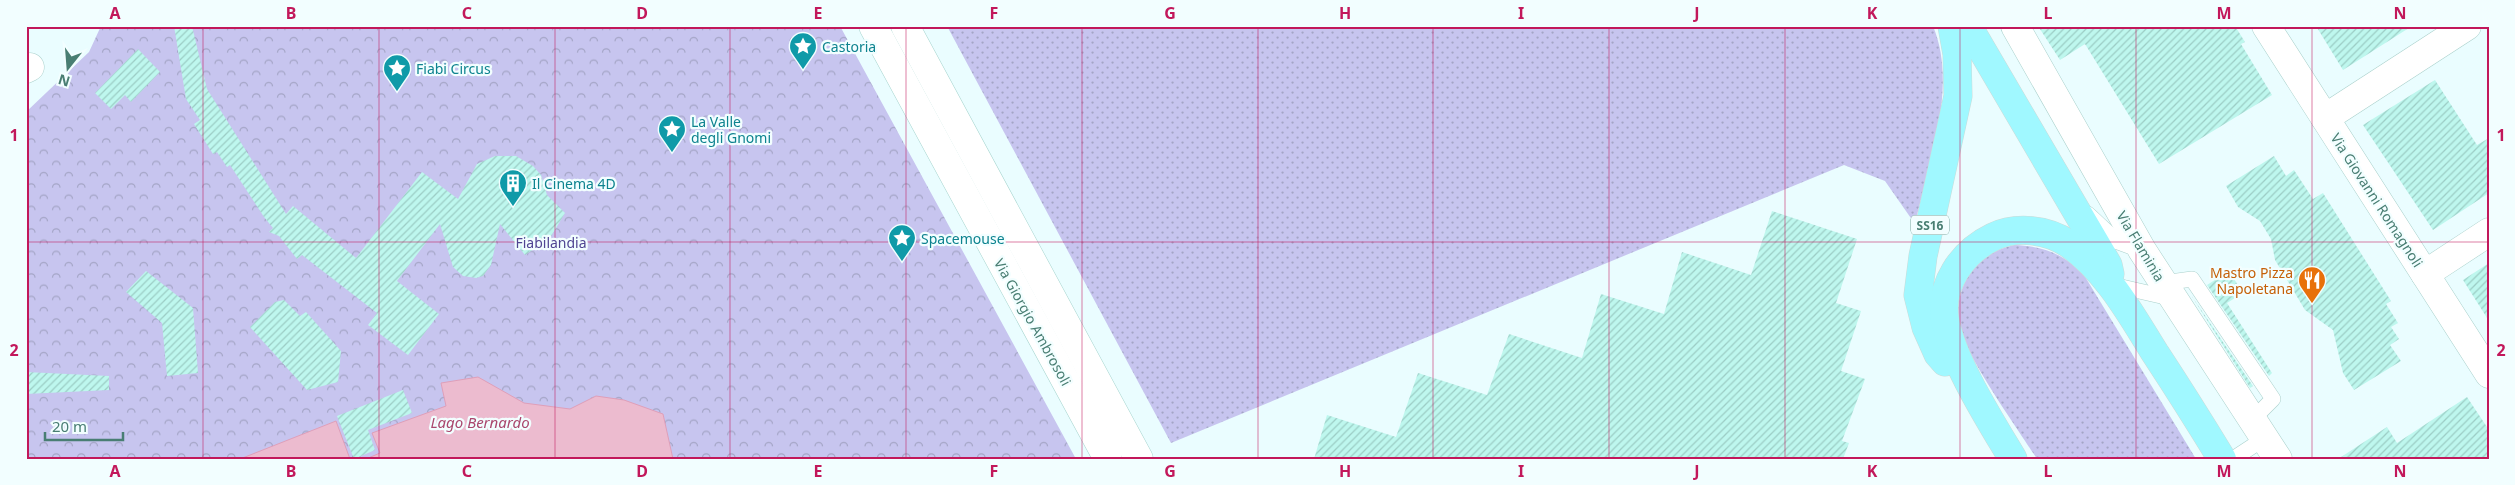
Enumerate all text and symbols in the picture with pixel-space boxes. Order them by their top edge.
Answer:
text: A [109,2,121,24]
text: B [286,2,296,24]
text: C [462,2,472,24]
text: D [636,2,648,24]
text: E [814,2,823,24]
text: F [990,2,998,24]
text: G [1164,2,1176,24]
text: H [1339,2,1351,24]
text: I [1518,2,1524,24]
text: J [1692,2,1700,24]
text: K [1867,2,1878,24]
text: L [2044,2,2053,24]
text: M [2216,2,2232,24]
text: N [2393,2,2407,24]
place icon: Castoria [788,31,818,70]
place label: Castoria [822,37,876,56]
north arrow [42,42,92,92]
place icon: Fiabi Circus [382,53,412,92]
place label: Fiabi Circus [416,59,491,78]
text: N [56,70,72,92]
place label: La Valle degli Gnomi [691,112,771,147]
place icon: La Valle degli Gnomi [657,114,687,153]
text: 1 [9,124,19,146]
text: 1 [2496,124,2506,146]
street label: Via Giovanni Romagnoli [2327,129,2427,271]
building icon: Il Cinema 4D [498,168,528,207]
place label: Il Cinema 4D [532,174,616,193]
street label: Via Flaminia [2112,207,2170,285]
road number: SS16 [1911,216,1949,234]
place icon: Spacemouse [887,223,917,262]
place label: Spacemouse [921,229,1005,248]
park label: Fiabilandia [515,233,587,252]
street label: Via Giorgio Ambrosoli [990,255,1076,389]
place label: Mastro Pizza Napoletana [2210,263,2293,298]
restaurant icon: Mastro Pizza Napoletana [2297,265,2327,304]
text: 2 [9,339,19,361]
text: 2 [2496,339,2506,361]
scale bar [45,410,122,442]
water label: Lago Bernardo [430,412,530,432]
text: 20 m [52,416,87,436]
text: A [109,460,121,482]
text: B [286,460,296,482]
text: C [462,460,472,482]
text: D [636,460,648,482]
text: E [814,460,823,482]
text: F [990,460,998,482]
text: G [1164,460,1176,482]
text: H [1339,460,1351,482]
text: I [1518,460,1524,482]
text: J [1692,460,1700,482]
text: K [1867,460,1878,482]
text: L [2044,460,2053,482]
text: M [2216,460,2232,482]
text: N [2393,460,2407,482]

